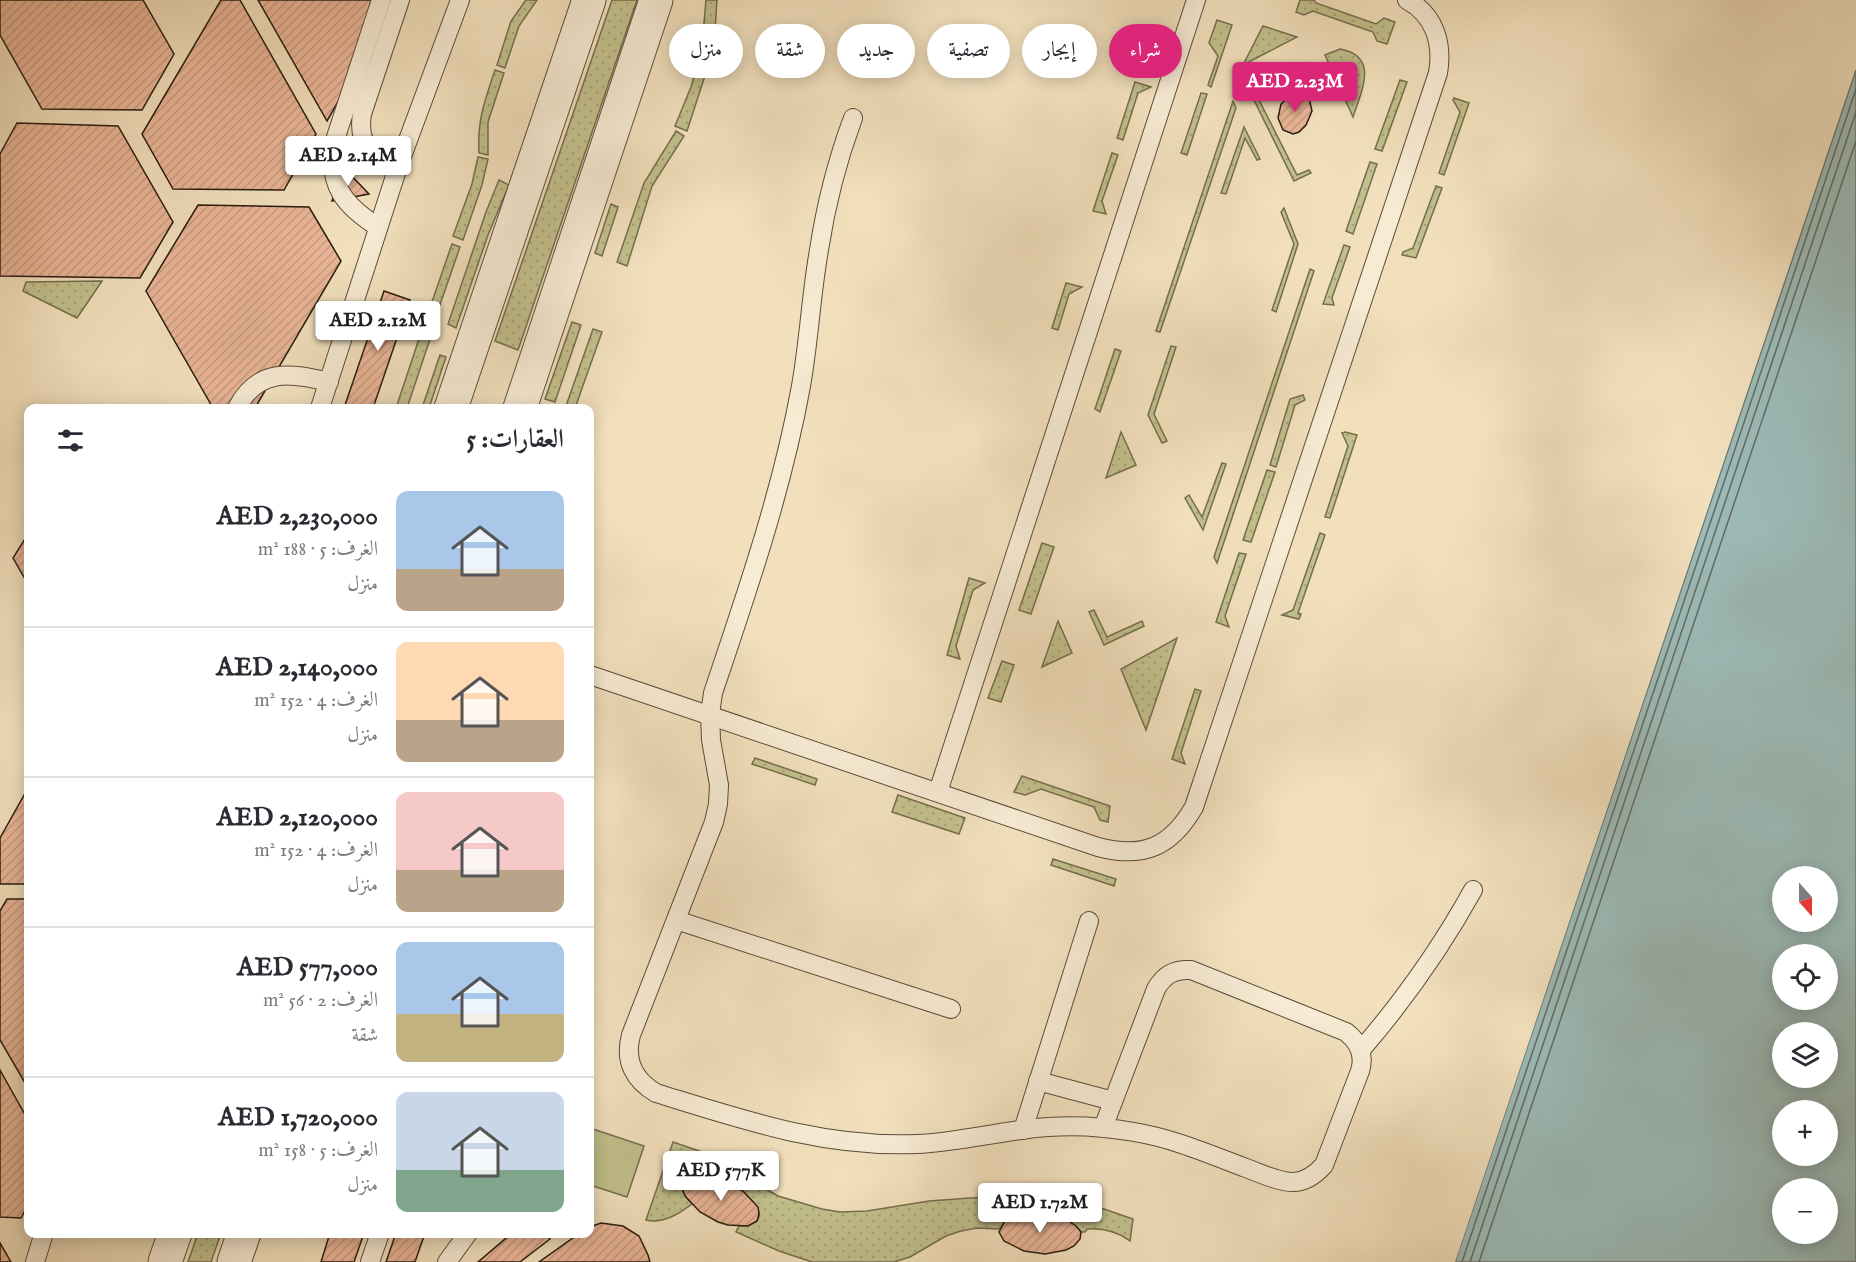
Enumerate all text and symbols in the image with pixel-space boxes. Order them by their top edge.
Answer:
chip: منزل [669,24,743,78]
chip: شقة [755,24,825,78]
chip: جديد [837,24,915,78]
chip: تصفية [927,24,1010,78]
chip: إيجار [1022,24,1097,78]
chip: شراء [1109,24,1182,78]
pin: AED 2.23M [1226,62,1364,113]
text: AED 2.23M [1246,69,1344,94]
pin: AED 2.14M [279,136,417,187]
text: AED 2.14M [299,143,397,168]
pin: AED 2.12M [309,301,447,352]
text: AED 2.12M [329,308,427,333]
text: العقارات: 5 [466,423,564,456]
icon: filters [54,424,87,457]
text: AED 2,230,000 [217,500,378,533]
icon: home [444,515,516,587]
text: الغرف: 5 · 188 m² [258,537,378,562]
text: منزل [347,572,378,597]
text: AED 2,140,000 [216,651,378,684]
icon: home [444,666,516,738]
text: الغرف: 4 · 152 m² [254,688,378,713]
text: منزل [347,723,378,748]
text: AED 2,120,000 [217,801,378,834]
icon: home [444,816,516,888]
text: الغرف: 4 · 152 m² [254,838,378,863]
north arrow [1772,866,1838,932]
map controls [1772,866,1838,1244]
text: منزل [347,873,378,898]
button: locate [1772,944,1838,1010]
text: AED 577,000 [237,951,378,984]
icon: home [444,966,516,1038]
text: الغرف: 2 · 56 m² [263,988,378,1013]
button: layers [1772,1022,1838,1088]
text: شقة [352,1023,378,1048]
button: + [1772,1100,1838,1166]
text: AED 1,720,000 [218,1101,378,1134]
icon: home [444,1116,516,1188]
text: الغرف: 5 · 158 m² [258,1138,378,1163]
pin: AED 577K [659,1151,783,1202]
text: AED 577K [677,1158,765,1183]
text: منزل [347,1173,378,1198]
button: − [1772,1178,1838,1244]
pin: AED 1.72M [971,1183,1109,1234]
text: AED 1.72M [992,1190,1088,1215]

